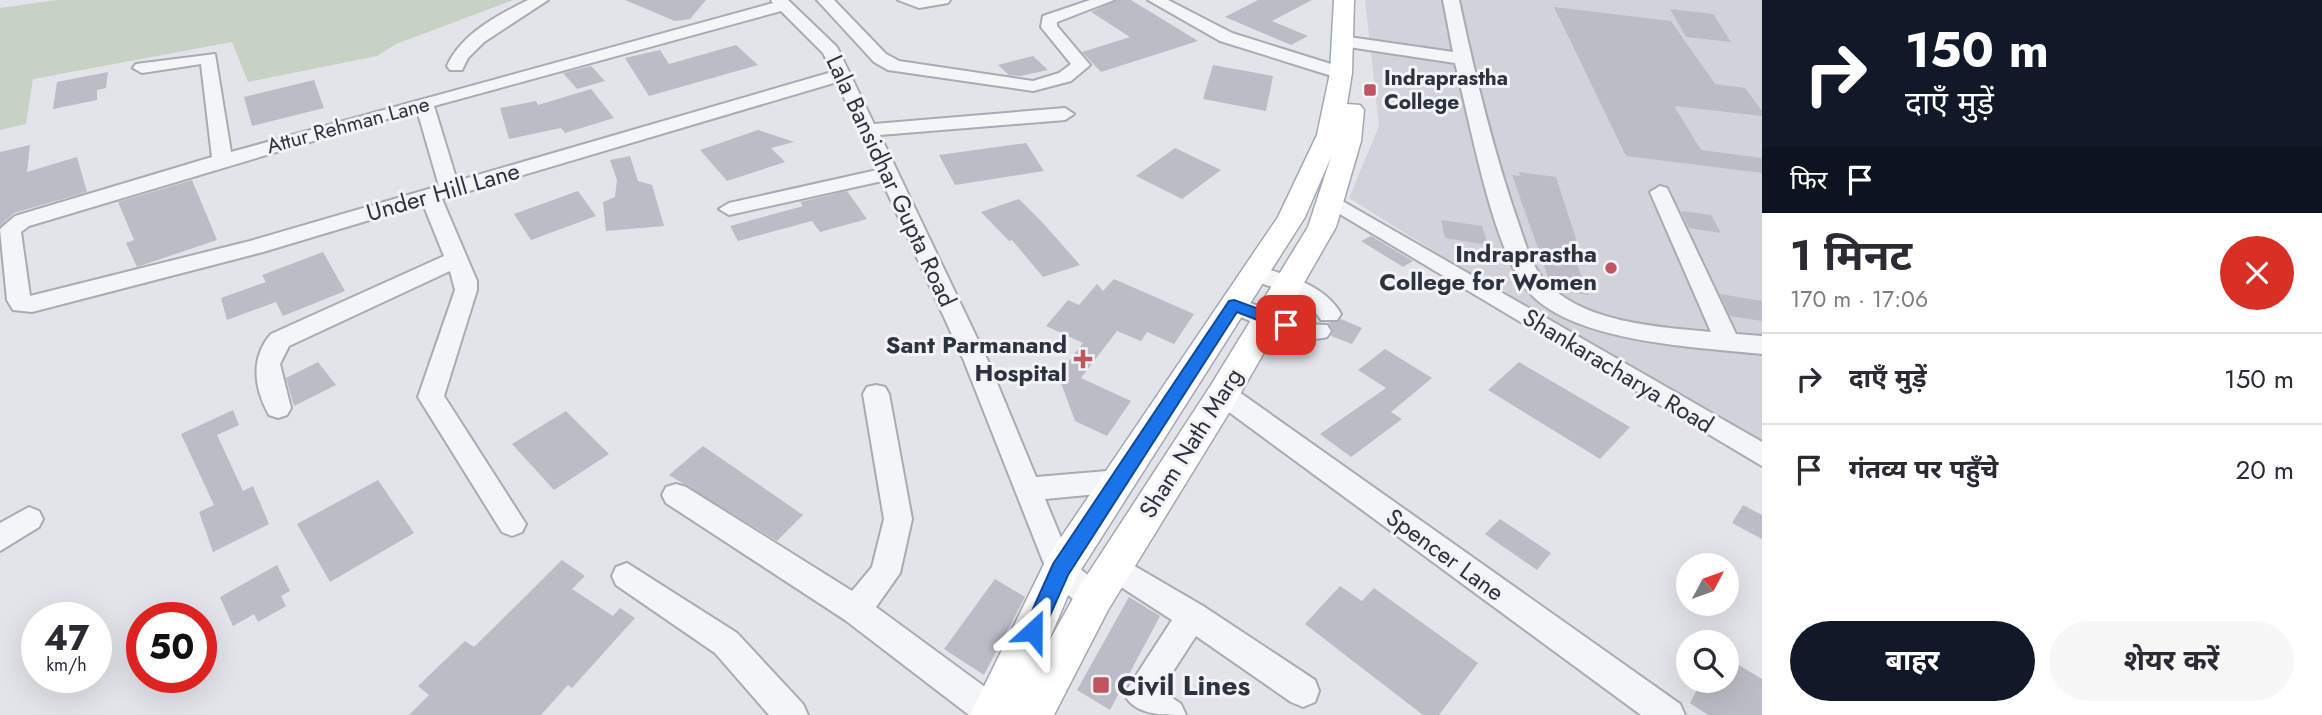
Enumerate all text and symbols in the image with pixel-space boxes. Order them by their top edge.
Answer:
text: 150 m [1905,15,2049,85]
icon: right [1790,28,1881,119]
street label: Lala Bansidhar Gupta Road [818,49,965,313]
place label: Indraprastha College [1384,63,1508,117]
text: दाएँ मुड़ें [1905,80,1994,126]
marker: Indraprastha College [1362,82,1378,98]
street label: Attur Rehman Lane [263,89,433,161]
street label: Under Hill Lane [362,153,524,230]
text: फिर [1790,161,1827,199]
icon: arrive [1841,161,1879,199]
text: 1 मिनट [1790,225,1912,286]
place label: Indraprastha College for Women [1379,236,1597,299]
button: close [2220,236,2294,310]
marker: Indraprastha College for Women [1603,260,1619,276]
text: 170 m · 17:06 [1790,282,1928,316]
pin [1256,295,1316,355]
street label: Shankaracharya Road [1516,300,1720,442]
icon: arrive [1267,306,1305,344]
place label: Sant Parmanand Hospital [885,327,1067,390]
marker: Sant Parmanand Hospital [1073,349,1093,369]
text: दाएँ मुड़ें [1849,359,1927,397]
icon: right [1790,360,1828,398]
text: 150 m [2224,360,2294,398]
street label: Sham Nath Marg [1130,361,1251,525]
text: गंतव्य पर पहुँचे [1849,450,1998,488]
icon: arrive [1790,451,1828,489]
text: 20 m [2236,451,2294,489]
street label: Spencer Lane [1379,500,1512,609]
north arrow [1676,553,1740,616]
map controls [1676,553,1739,693]
position arrow [996,594,1070,668]
speed limit sign: 50 [126,602,217,693]
text: 47 [44,613,89,663]
button: बाहर [1790,621,2035,701]
button: शेयर करें [2049,621,2294,701]
button: search [1676,630,1739,693]
text: km/h [46,652,87,678]
place label: Civil Lines [1117,665,1250,706]
marker: Civil Lines [1091,675,1111,695]

